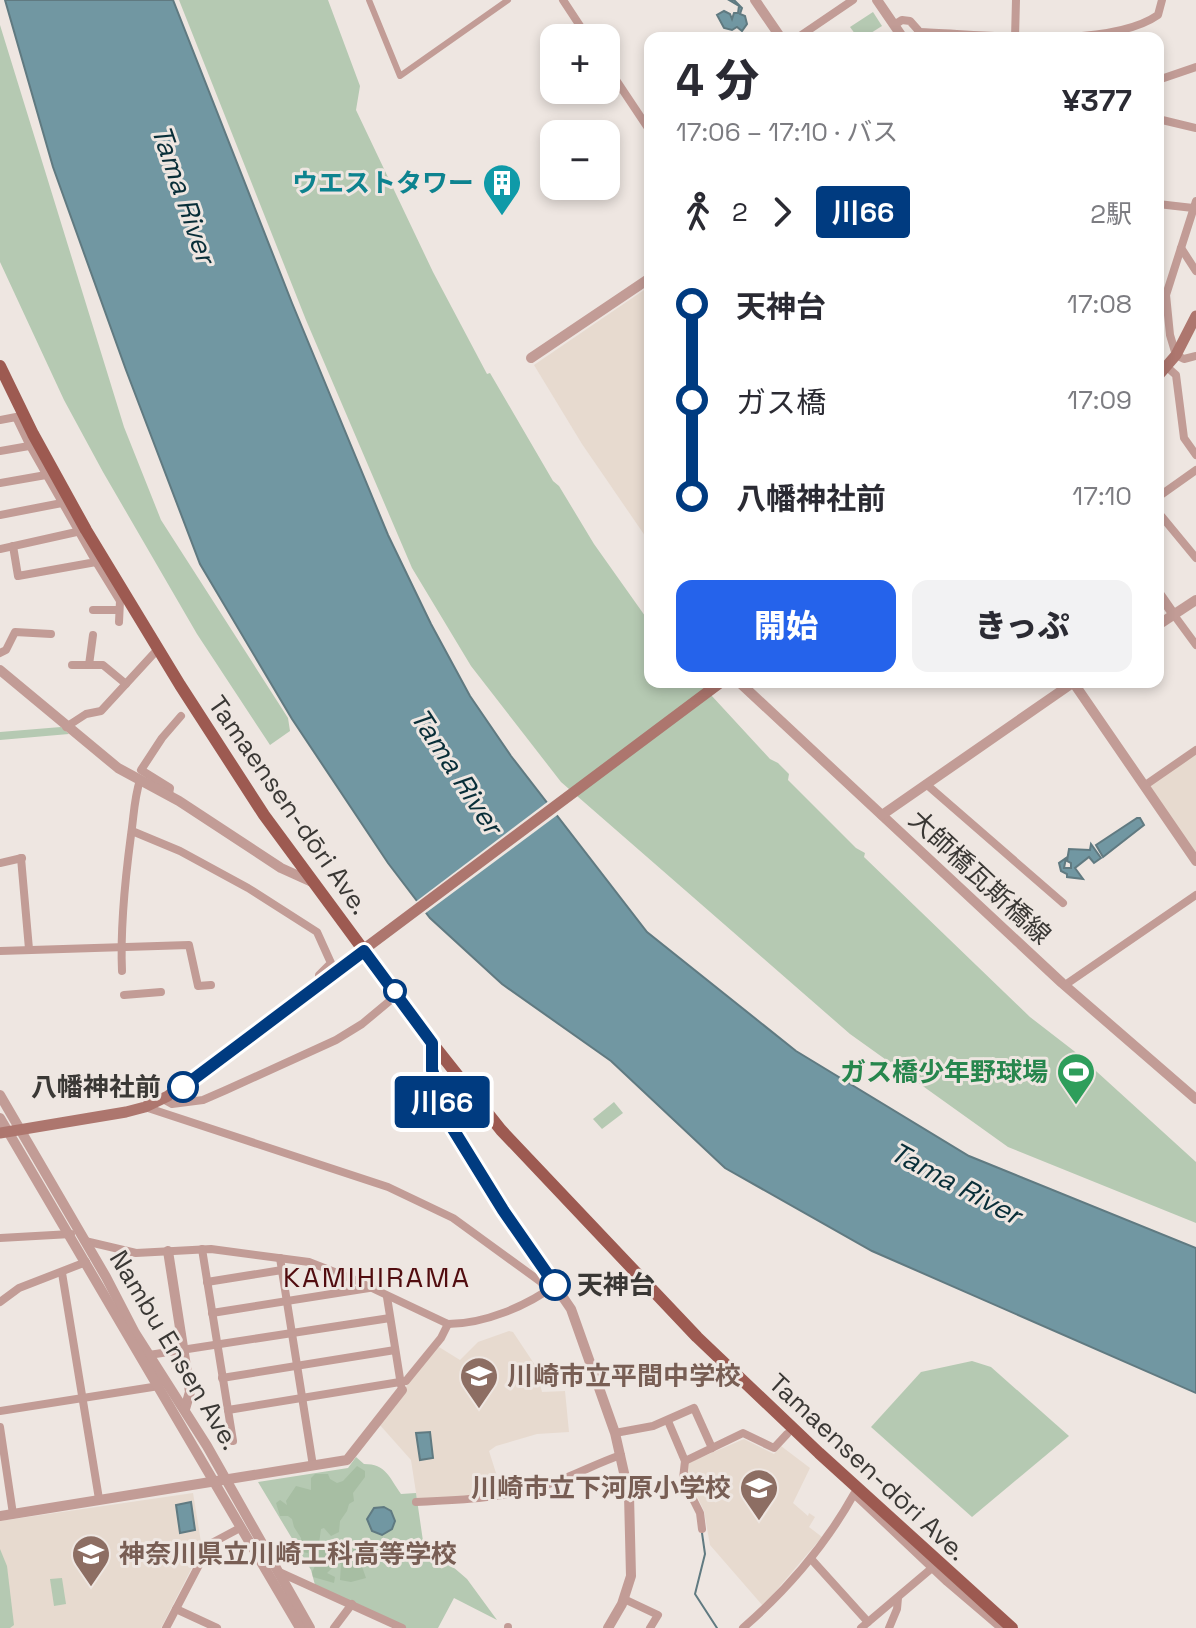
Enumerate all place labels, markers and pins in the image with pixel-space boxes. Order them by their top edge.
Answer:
building icon: ウエストタワー [481,162,523,217]
place label: ウエストタワー [292,166,474,200]
unlabelled marker [384,980,406,1002]
sports icon: ガス橋少年野球場 [1055,1051,1097,1106]
place label: ガス橋少年野球場 [840,1055,1048,1089]
place label: 八幡神社前 [31,1070,161,1104]
marker: 八幡神社前 [168,1072,198,1102]
place label: 天神台 [577,1268,655,1302]
marker: 天神台 [540,1270,570,1300]
school or university icon: 川崎市立平間中学校 [458,1355,500,1410]
place label: 川崎市立平間中学校 [507,1359,741,1393]
school or university icon: 川崎市立下河原小学校 [738,1467,780,1522]
place label: 川崎市立下河原小学校 [471,1471,731,1505]
school or university icon: 神奈川県立川崎工科高等学校 [70,1533,112,1588]
place label: 神奈川県立川崎工科高等学校 [119,1537,457,1571]

